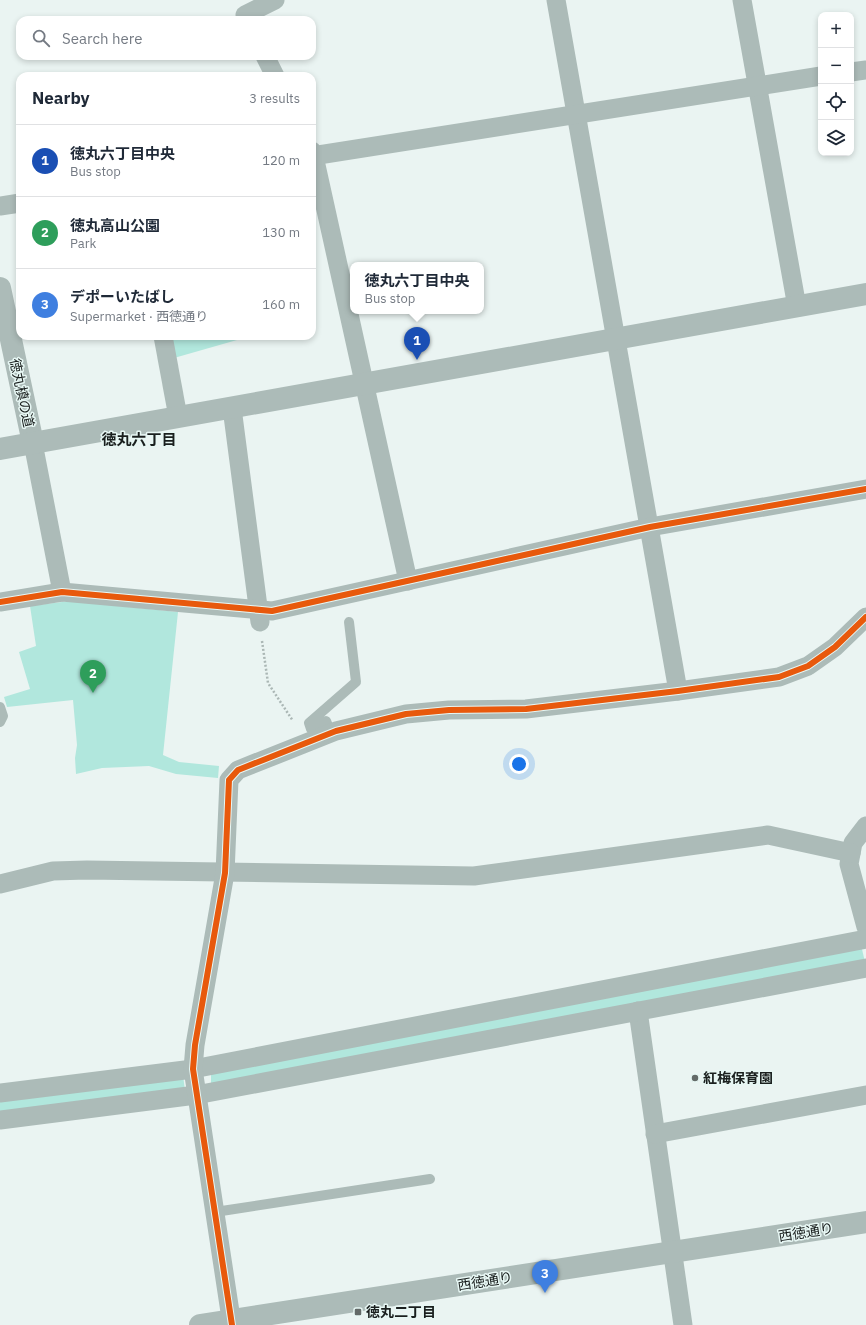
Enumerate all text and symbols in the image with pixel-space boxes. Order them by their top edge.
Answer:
map controls [818,12,854,156]
button: + [818,12,854,48]
search box [16,16,316,60]
icon: search [30,27,52,49]
text: Search here [62,29,142,48]
button: − [818,48,854,84]
button: locate [818,84,854,120]
text: Nearby [32,87,90,109]
text: 3 results [249,90,300,107]
button: layers [818,120,854,156]
text: 徳丸六丁目中央 [70,144,175,163]
text: 1 [41,152,49,169]
text: 120 m [262,152,300,169]
text: Bus stop [70,163,121,180]
text: 徳丸高山公園 [70,216,160,235]
text: 2 [41,224,49,241]
text: 130 m [262,224,300,241]
text: Park [70,235,96,252]
popup [350,262,484,314]
text: 徳丸六丁目中央 [364,271,470,290]
text: デポーいたばし [70,287,175,306]
text: Bus stop [364,290,415,307]
text: 3 [41,296,49,313]
text: 160 m [262,296,300,313]
text: Supermarket · 西徳通り [70,308,208,325]
pin: 1 [404,327,430,360]
street label: 徳丸槙の道 [6,357,38,429]
district label: 徳丸六丁目 [101,430,177,449]
pin: 2 [80,660,106,693]
your location [509,754,529,774]
place label: 紅梅保育園 [703,1069,773,1087]
marker: 紅梅保育園 [690,1073,700,1083]
street label: 西徳通り [777,1219,835,1245]
pin: 3 [532,1260,558,1293]
street label: 西徳通り [456,1268,514,1294]
place label: 徳丸二丁目 [366,1303,436,1321]
marker: 徳丸二丁目 [353,1307,363,1317]

